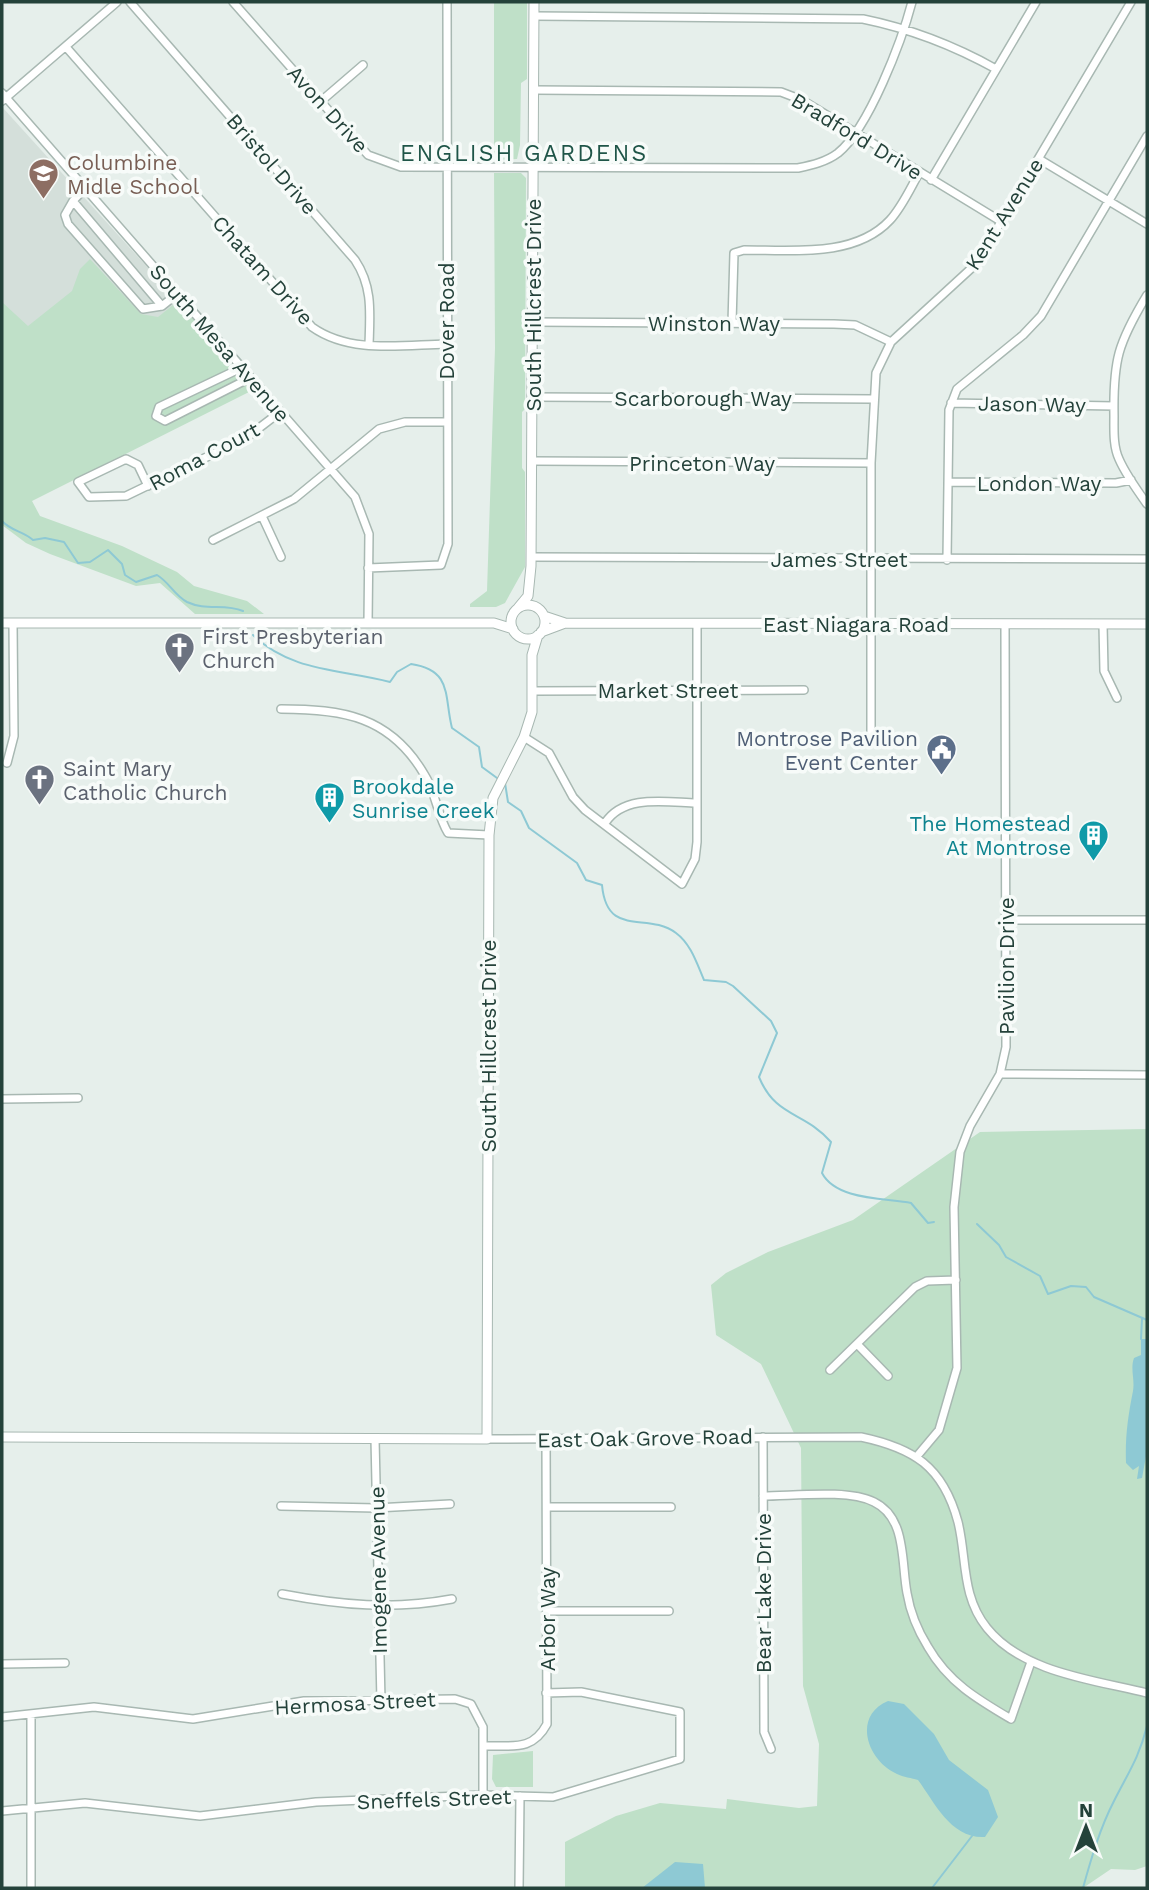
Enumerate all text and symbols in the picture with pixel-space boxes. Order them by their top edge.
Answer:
street label: Avon Drive [282,60,374,158]
street label: Bradford Drive [787,87,927,185]
street label: Bristol Drive [221,108,323,220]
district label: ENGLISH GARDENS [400,140,648,167]
place label: Columbine Midle School [67,150,200,199]
street label: Kent Avenue [960,153,1048,275]
school or university icon: Columbine Midle School [27,157,61,201]
street label: South Hillcrest Drive [521,198,546,412]
street label: Chatam Drive [207,210,319,330]
street label: South Mesa Avenue [145,259,295,427]
street label: Dover Road [434,262,459,380]
street label: Winston Way [648,311,780,336]
street label: Scarborough Way [614,386,792,411]
street label: Jason Way [978,391,1086,417]
street label: Roma Court [144,416,264,496]
street label: Princeton Way [629,451,775,476]
street label: London Way [977,471,1102,496]
street label: James Street [771,547,908,572]
street label: East Niagara Road [763,612,949,637]
place label: First Presbyterian Church [202,624,383,673]
church icon: First Presbyterian Church [162,631,196,675]
street label: Market Street [598,678,739,703]
place label: Montrose Pavilion Event Center [736,726,918,775]
public building icon: Montrose Pavilion Event Center [924,733,958,777]
place label: Saint Mary Catholic Church [63,756,228,805]
church icon: Saint Mary Catholic Church [23,763,57,807]
place label: Brookdale Sunrise Creek [352,774,495,823]
building icon: Brookdale Sunrise Creek [312,781,346,825]
place label: The Homestead At Montrose [909,811,1071,860]
building icon: The Homestead At Montrose [1077,818,1111,862]
street label: Pavilion Drive [994,897,1019,1035]
street label: South Hillcrest Drive [476,939,501,1153]
street label: East Oak Grove Road [537,1424,753,1452]
street label: Imogene Avenue [364,1486,392,1654]
street label: Bear Lake Drive [751,1513,776,1673]
street label: Arbor Way [535,1567,560,1671]
street label: Hermosa Street [274,1686,436,1720]
street label: Sneffels Street [356,1784,512,1814]
north arrow [1051,1792,1121,1862]
text: N [1079,1799,1093,1822]

